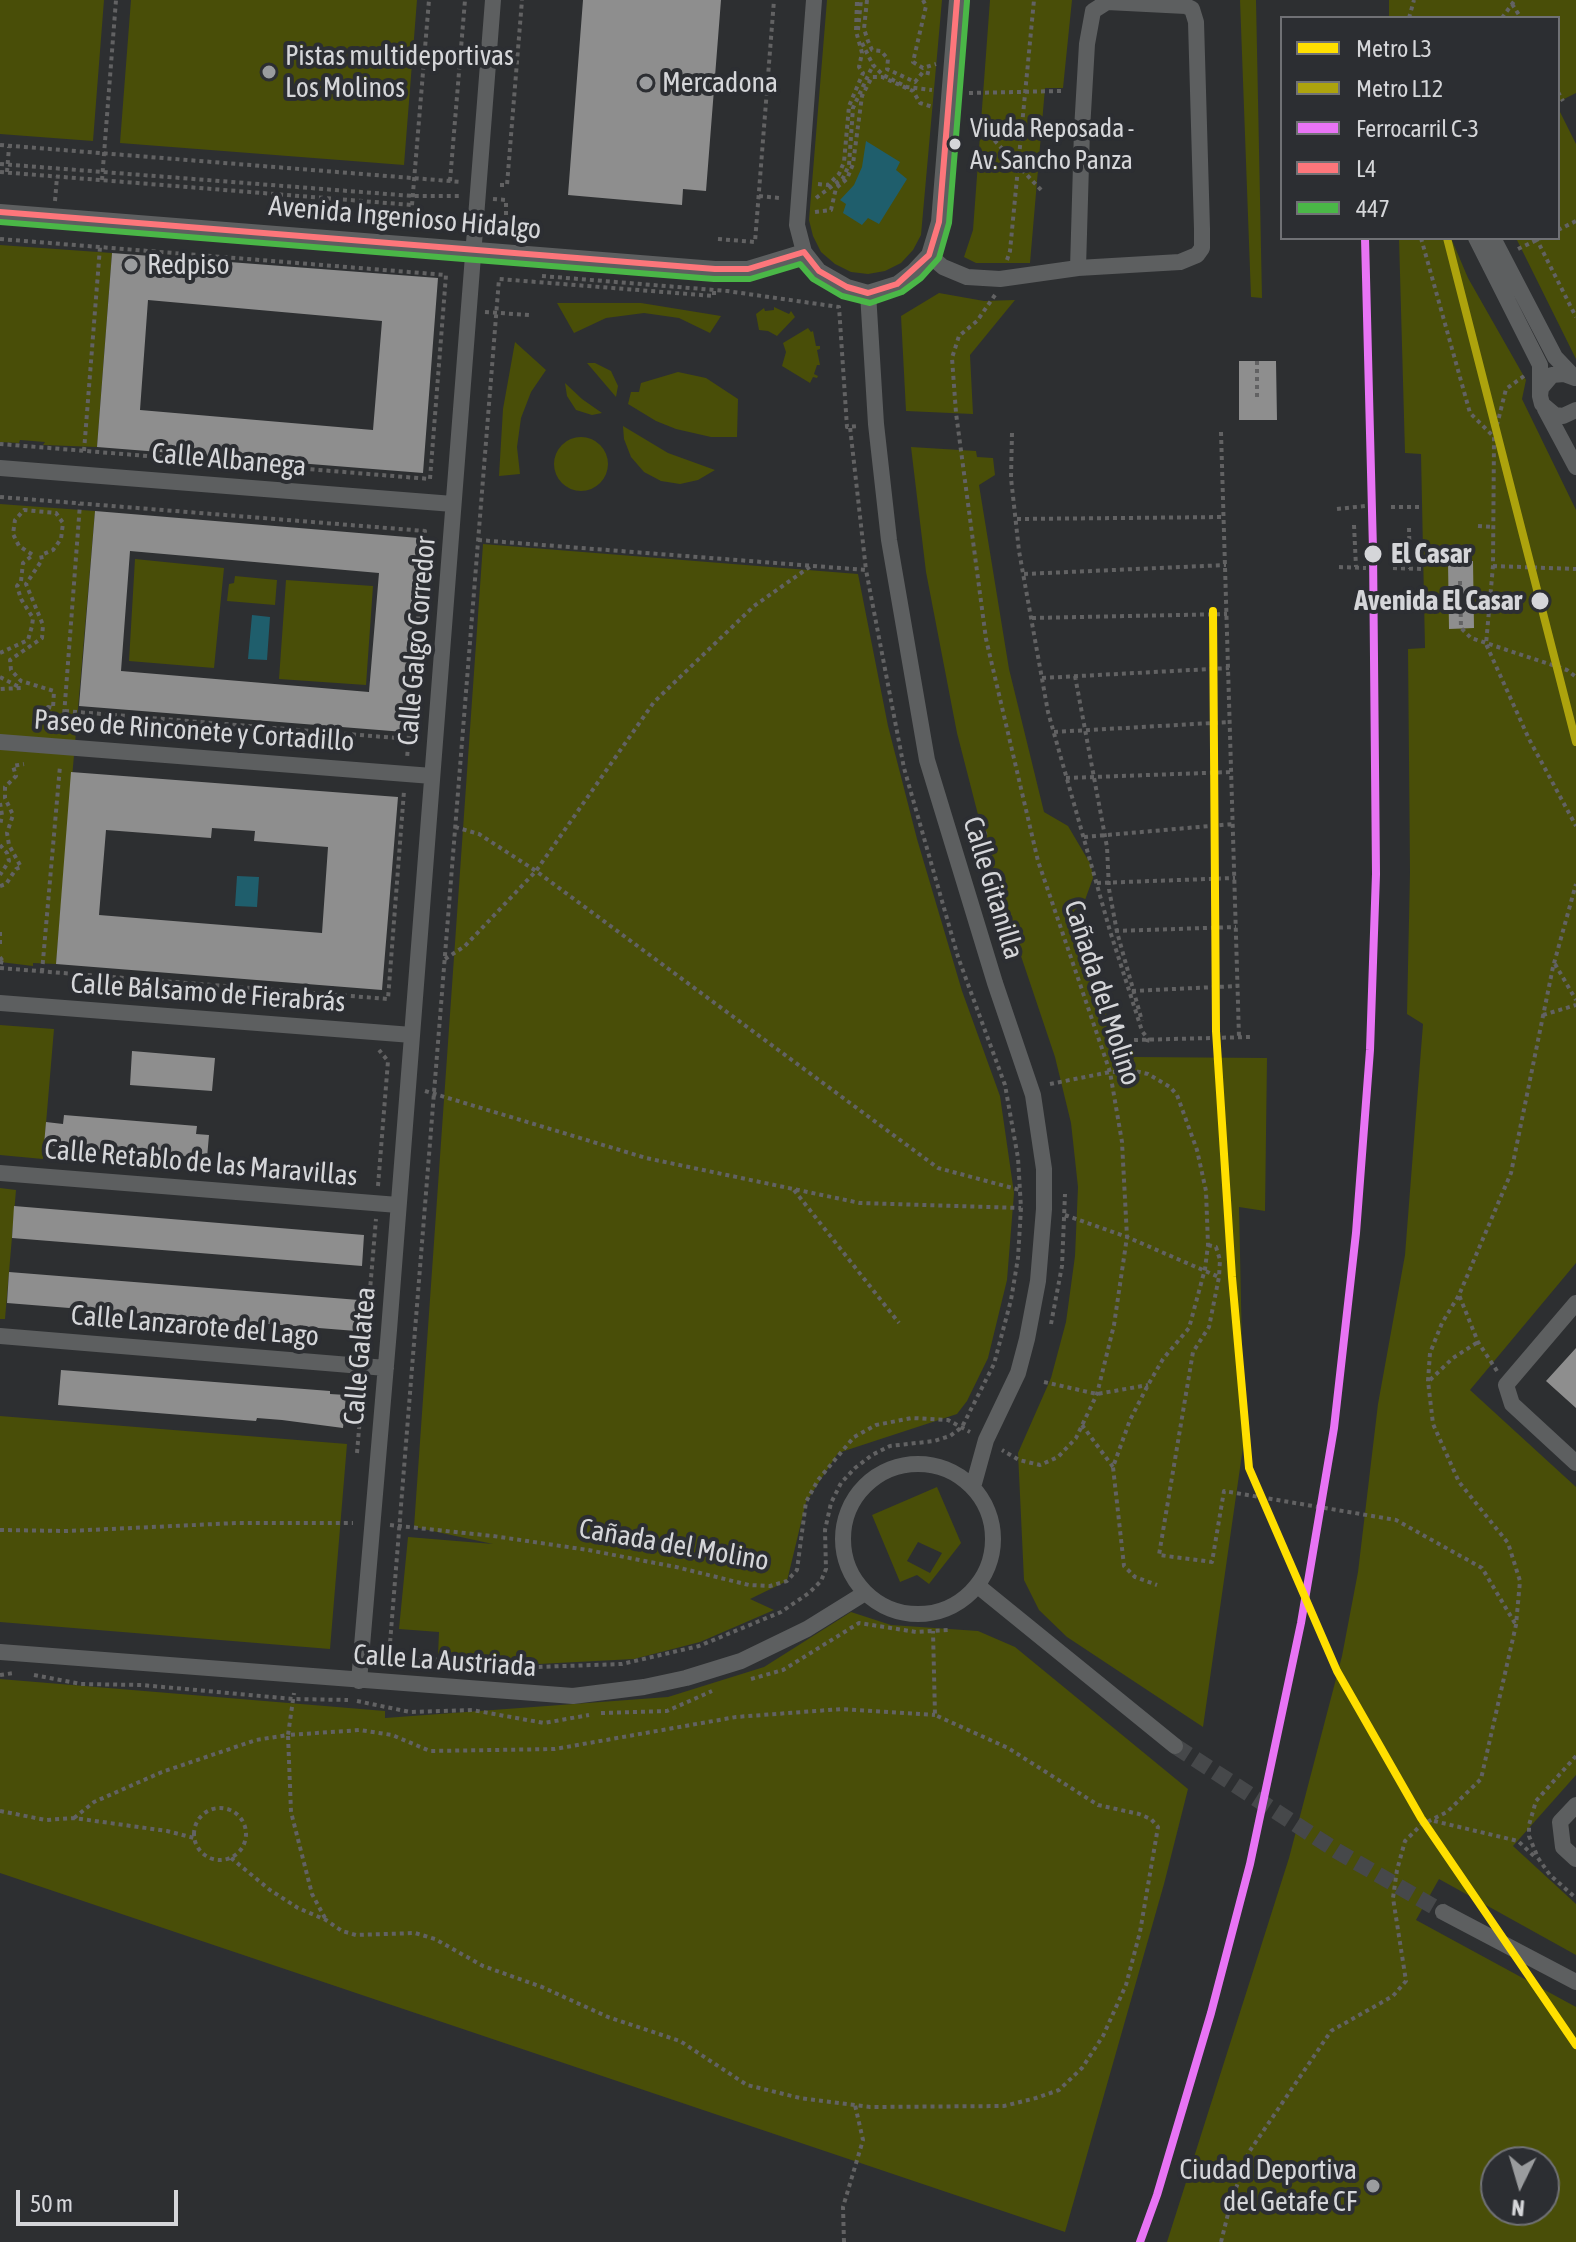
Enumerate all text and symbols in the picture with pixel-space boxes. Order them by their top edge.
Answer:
legend [1280,16,1560,240]
text: Metro L3 [1356,35,1432,62]
place label: Pistas multideportivas Los Molinos [285,39,514,105]
marker: Pistas multideportivas Los Molinos [260,63,278,81]
place label: Mercadona [662,66,778,100]
marker: Mercadona [637,74,655,92]
text: Metro L12 [1356,75,1443,102]
place label: Viuda Reposada - Av. Sancho Panza [970,113,1134,174]
text: Ferrocarril C-3 [1356,115,1479,142]
marker: Viuda Reposada - Av. Sancho Panza [947,136,963,152]
text: L4 [1356,155,1377,182]
street label: Avenida Ingenioso Hidalgo [267,189,543,247]
text: 447 [1356,195,1390,222]
place label: Redpiso [147,248,230,282]
marker: Redpiso [122,256,140,274]
street label: Calle Albanega [150,437,308,483]
street label: Calle Galgo Corredor [391,535,443,747]
place label: El Casar [1391,537,1471,571]
marker: El Casar [1362,543,1384,565]
place label: Avenida El Casar [1354,584,1522,618]
marker: Avenida El Casar [1529,590,1551,612]
street label: Paseo de Rinconete y Cortadillo [33,703,355,759]
street label: Calle Gitanilla [955,813,1031,963]
street label: Cañada del Molino [1056,896,1148,1090]
street label: Calle Bálsamo de Fierabrás [69,967,347,1019]
street label: Calle Retablo de las Maravillas [43,1133,359,1193]
street label: Calle Galatea [337,1286,383,1426]
street label: Calle Lanzarote del Lago [70,1298,320,1354]
street label: Cañada del Molino [576,1512,772,1578]
street label: Calle La Austriada [352,1638,538,1684]
north arrow [1480,2146,1560,2226]
place label: Ciudad Deportiva del Getafe CF [1179,2153,1357,2219]
scale bar [20,2174,182,2224]
marker: Ciudad Deportiva del Getafe CF [1364,2177,1382,2195]
text: 50 m [30,2190,73,2217]
text: N [1510,2194,1526,2221]

